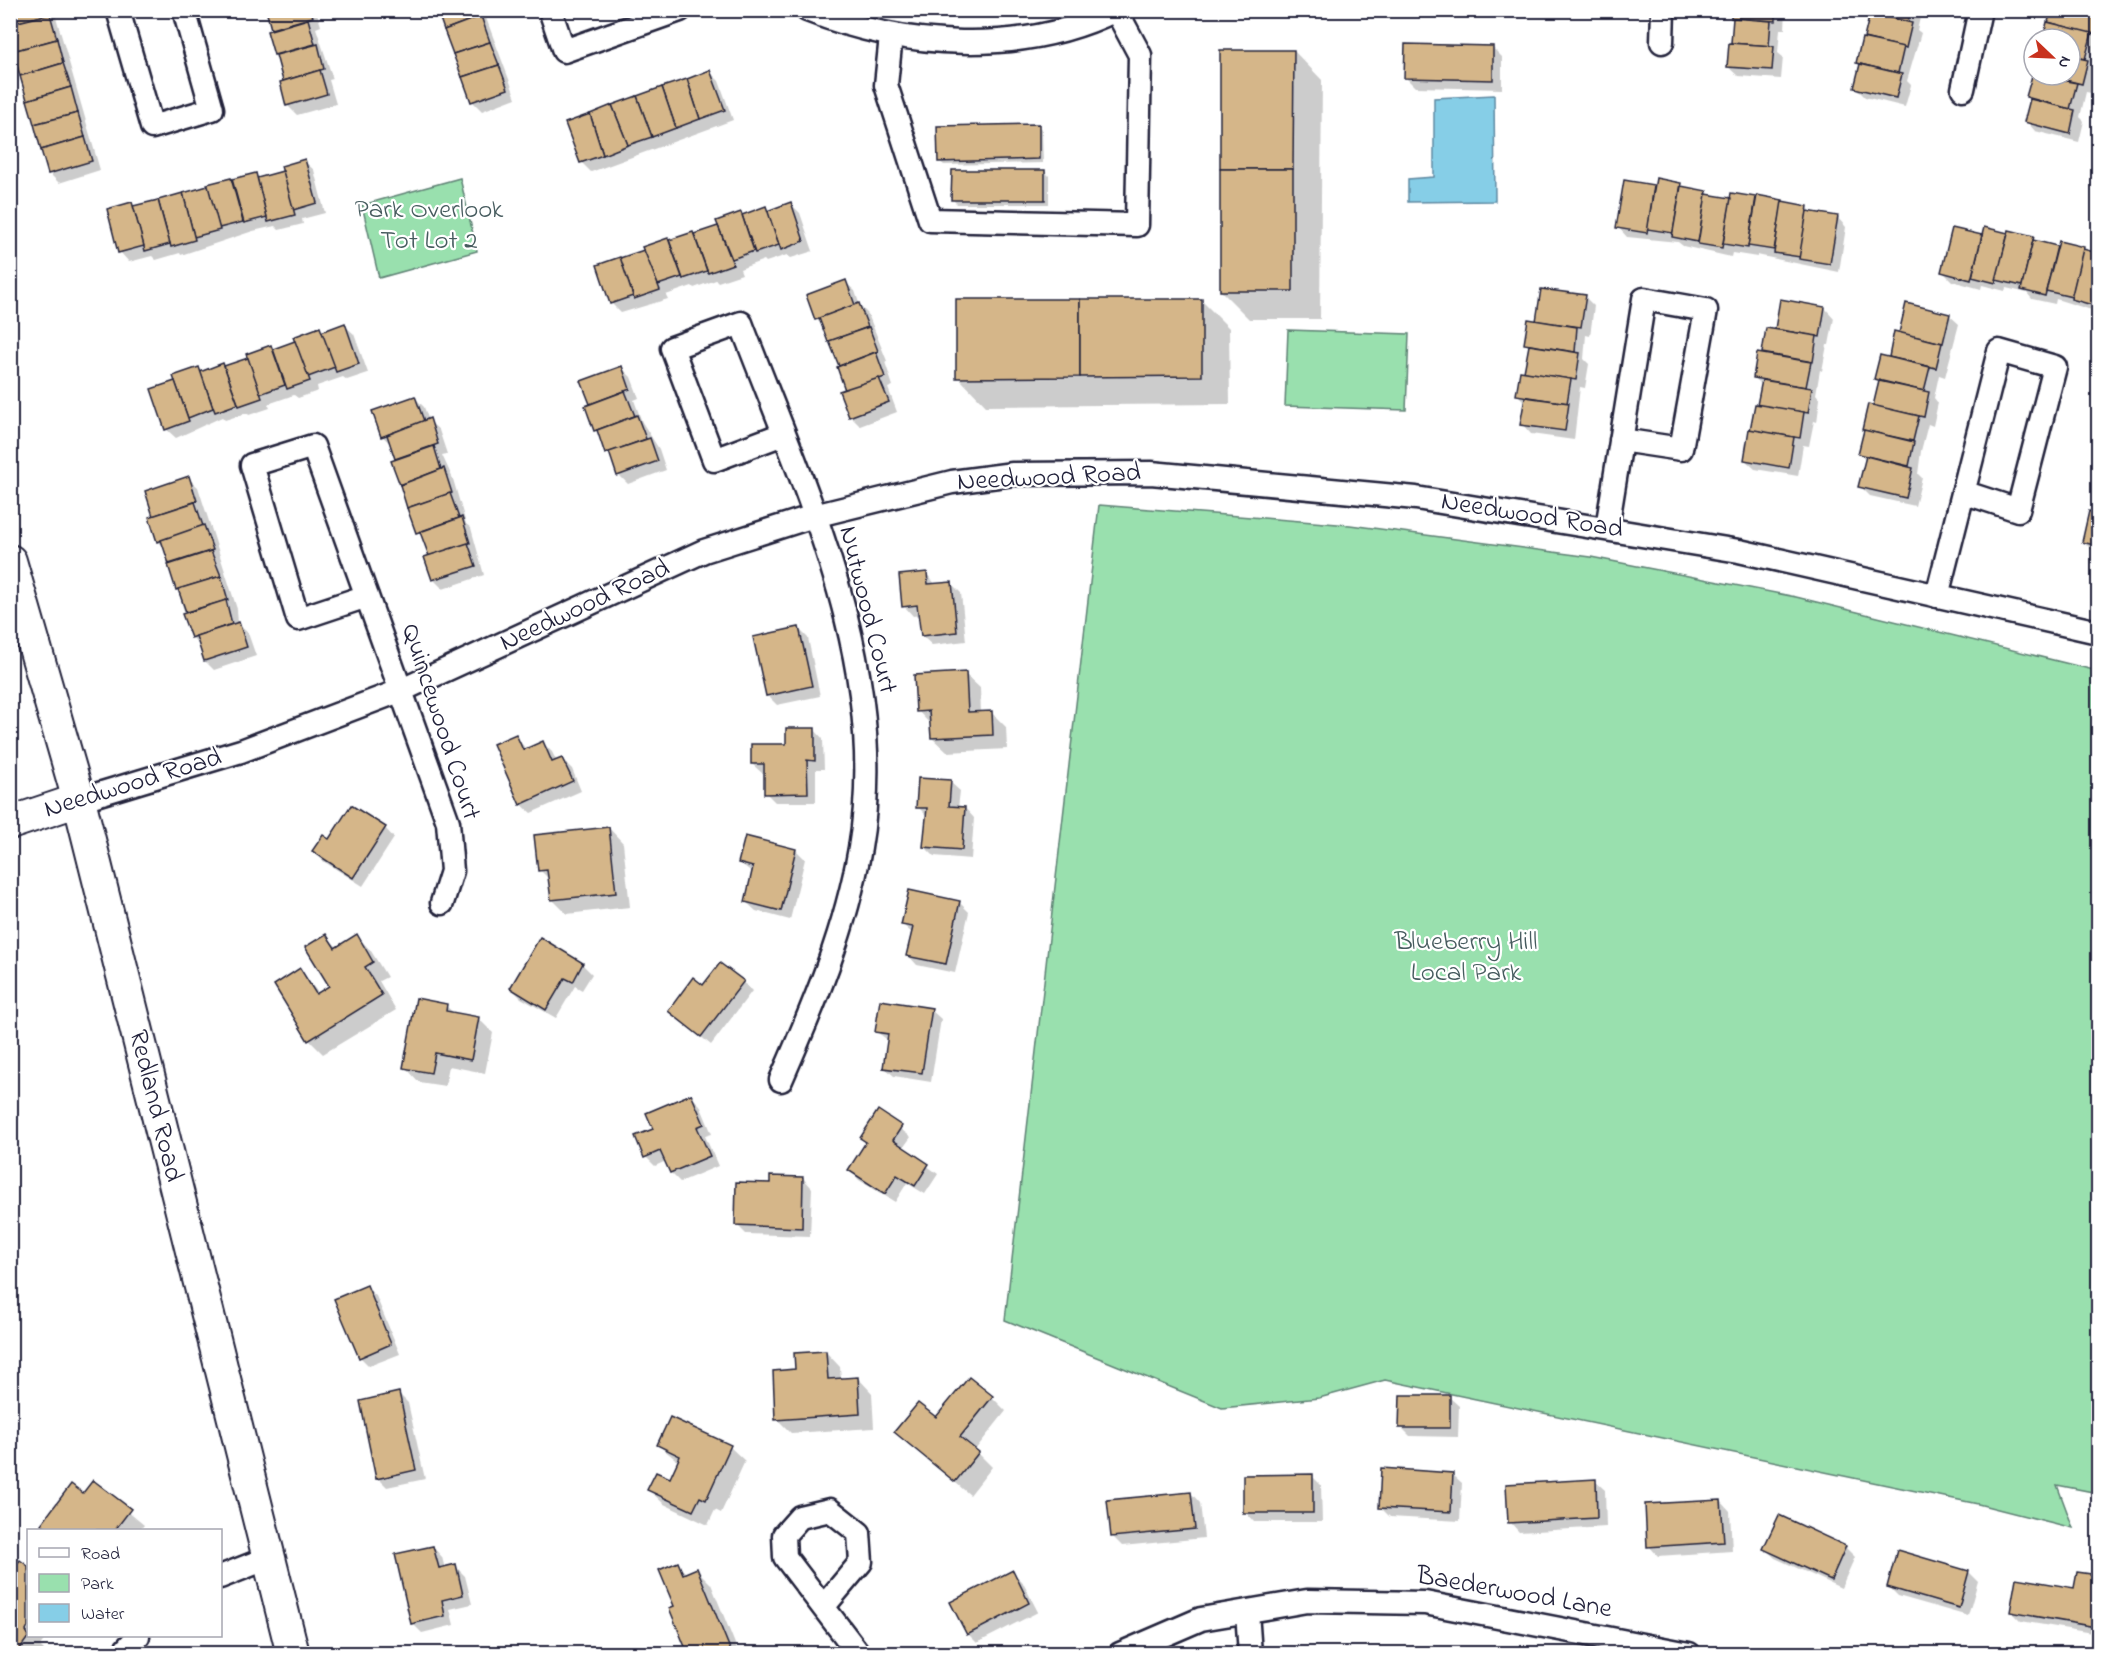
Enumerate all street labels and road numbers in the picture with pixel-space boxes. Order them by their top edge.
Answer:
street label: Needwood Road [956,454,1142,502]
street label: Needwood Road [1438,482,1626,550]
street label: Nutwood Court [827,522,907,698]
street label: Needwood Road [493,549,677,663]
street label: Quincewood Court [390,619,490,825]
street label: Needwood Road [39,738,227,830]
street label: Redland Road [117,1026,193,1186]
street label: Baederwood Lane [1412,1556,1616,1630]

